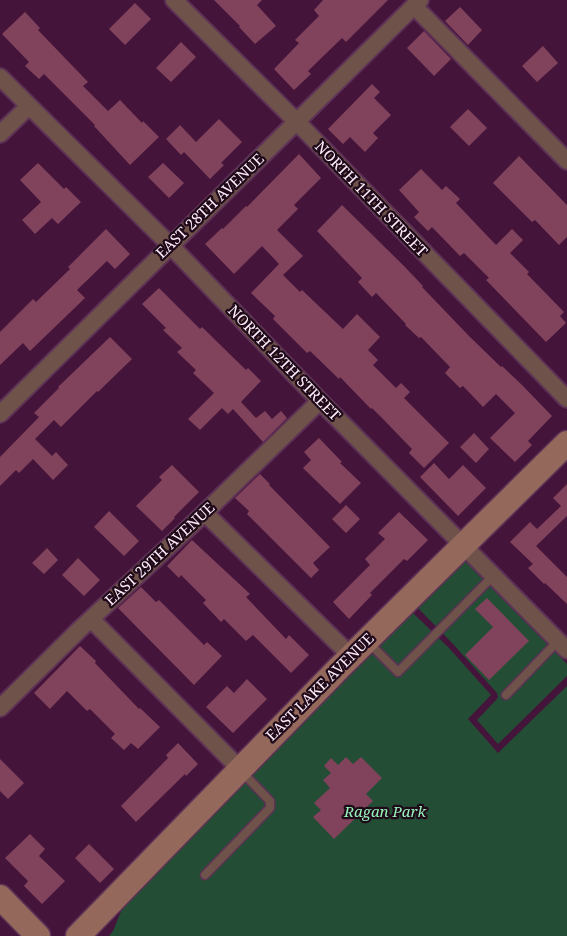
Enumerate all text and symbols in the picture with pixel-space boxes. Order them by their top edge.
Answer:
street label: NORTH 11TH STREET [311,136,432,261]
street label: EAST 28TH AVENUE [151,148,268,262]
street label: NORTH 12TH STREET [224,300,345,425]
street label: EAST 29TH AVENUE [100,497,218,609]
street label: EAST LAKE AVENUE [261,628,378,745]
park label: Ragan Park [343,801,427,821]

